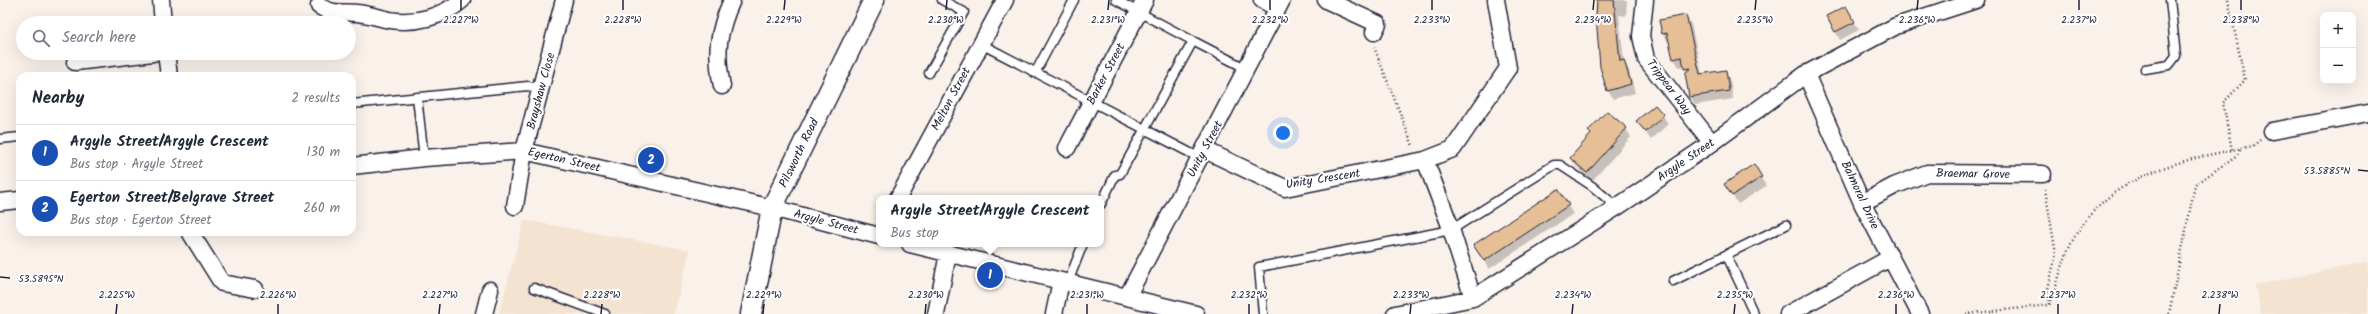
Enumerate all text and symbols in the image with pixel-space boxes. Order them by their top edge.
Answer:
text: 2.227°W [443,12,479,28]
text: 2.228°W [604,12,642,28]
text: 2.229°W [766,12,802,28]
text: 2.230°W [928,12,964,28]
text: 2.231°W [1091,12,1125,28]
text: 2.232°W [1252,12,1289,28]
text: 2.233°W [1414,12,1450,28]
text: 2.234°W [1575,12,1611,28]
text: 2.235°W [1737,12,1773,28]
text: 2.236°W [1899,12,1935,28]
text: 2.237°W [2061,12,2097,28]
text: 2.238°W [2223,12,2260,28]
map controls [2320,12,2356,84]
button: + [2320,12,2356,48]
search box [16,16,356,60]
text: Search here [62,26,136,50]
icon: search [30,27,52,49]
street label: Barker Street [1082,39,1130,108]
button: − [2320,48,2356,84]
street label: Brayshaw Close [522,50,561,132]
street label: Trippear Way [1642,55,1696,119]
street label: Melton Street [926,64,976,134]
text: Nearby [32,85,84,112]
text: 2 results [292,88,340,109]
street label: Pilsworth Road [774,114,824,191]
street label: Unity Street [1182,117,1228,181]
your location [1273,123,1293,143]
text: Argyle Street/Argyle Crescent [70,130,269,154]
street label: Argyle Street [1653,133,1719,186]
text: 1 [43,142,47,163]
text: 130 m [306,142,340,163]
street label: Egerton Street [526,142,602,178]
pin: 2 [638,145,664,175]
text: Bus stop · Argyle Street [70,154,203,175]
street label: Balmoral Drive [1836,158,1884,233]
text: 53.5885°N [2304,163,2350,179]
street label: Unity Crescent [1284,164,1362,194]
street label: Braemar Grove [1936,164,2011,184]
text: Egerton Street/Belgrave Street [70,186,274,210]
popup [876,195,1104,247]
text: 2 [41,198,49,219]
text: 260 m [303,198,340,219]
text: Argyle Street/Argyle Crescent [891,199,1089,223]
street label: Argyle Street [792,204,861,240]
text: Bus stop · Egerton Street [70,210,211,231]
text: Bus stop [891,223,939,244]
pin: 1 [977,260,1003,290]
text: 53.5895°N [18,271,64,287]
text: 2.225°W [99,287,135,303]
text: 2.226°W [260,287,296,303]
text: 2.227°W [422,287,458,303]
text: 2.228°W [583,287,621,303]
text: 2.229°W [746,287,782,303]
text: 2.230°W [908,287,944,303]
text: 2.231°W [1070,287,1104,303]
text: 2.232°W [1231,287,1268,303]
text: 2.233°W [1393,287,1429,303]
text: 2.234°W [1555,287,1591,303]
text: 2.235°W [1717,287,1753,303]
text: 2.236°W [1878,287,1914,303]
text: 2.237°W [2040,287,2076,303]
text: 2.238°W [2202,287,2239,303]

